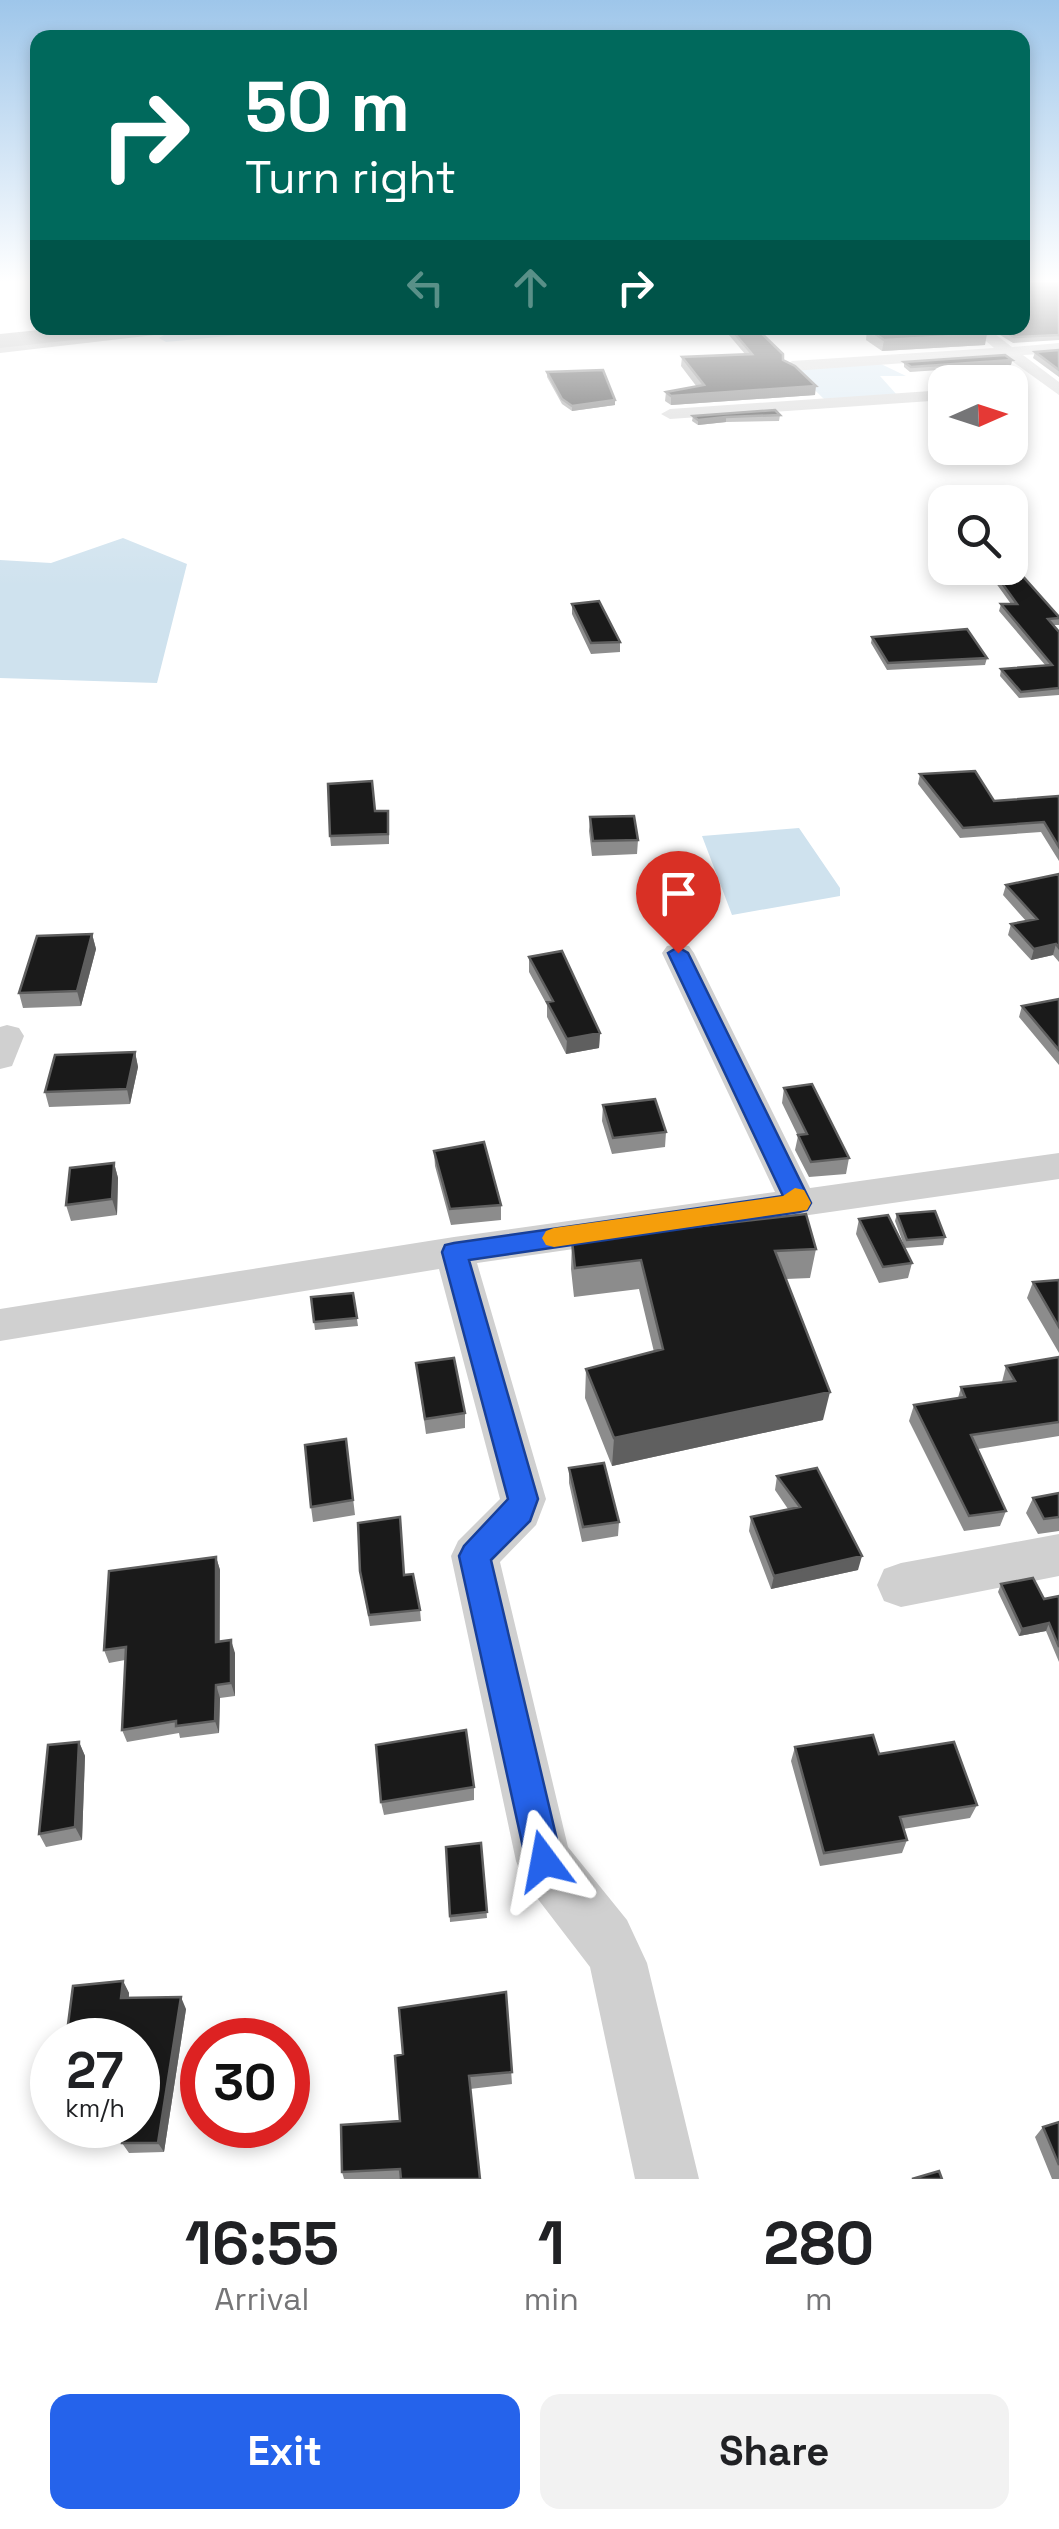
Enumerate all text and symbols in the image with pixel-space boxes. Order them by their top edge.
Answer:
text: 50 m [245,62,410,151]
icon: right [80,70,210,200]
text: Turn right [245,149,456,206]
icon: left [398,260,453,315]
icon: ahead [503,260,558,315]
icon: right [608,260,663,315]
north arrow [928,365,1028,465]
map controls [928,365,1028,585]
button: search [928,485,1028,585]
pin [636,851,721,954]
icon: arrive [651,866,706,921]
position arrow [492,1809,596,1913]
speed limit sign: 30 [180,2018,310,2148]
text: 27 [67,2039,123,2103]
text: km/h [65,2092,125,2124]
text: 16:55 [185,2205,339,2282]
text: 1 [538,2205,565,2282]
text: 280 [764,2205,874,2282]
text: Arrival [214,2279,309,2319]
text: min [524,2279,579,2319]
text: m [805,2279,833,2319]
button: Exit [50,2394,520,2509]
button: Share [540,2394,1009,2509]

